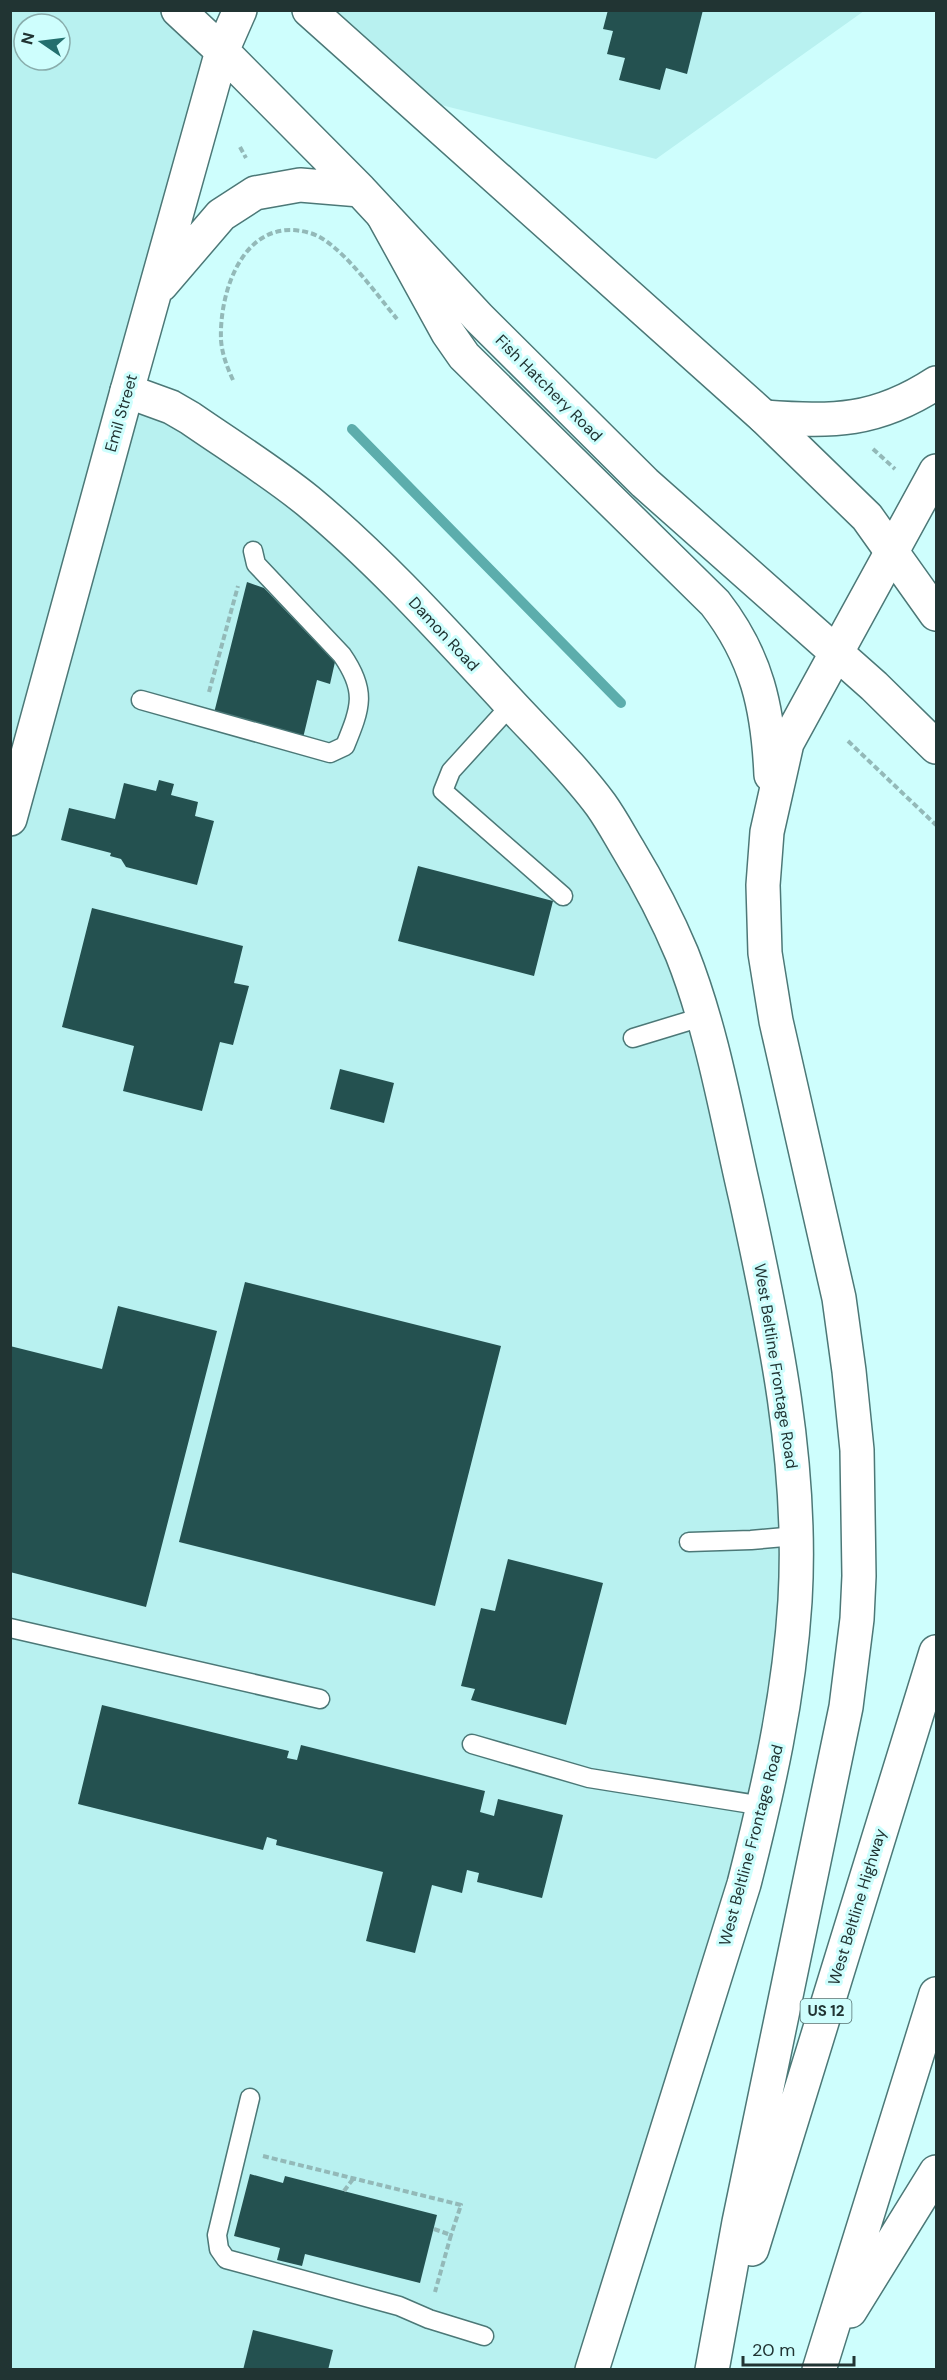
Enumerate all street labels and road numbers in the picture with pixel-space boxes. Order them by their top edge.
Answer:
street label: Fish Hatchery Road [491,330,607,446]
street label: Emil Street [100,372,142,454]
street label: Damon Road [404,592,484,676]
street label: West Beltline Frontage Road [749,1262,803,1470]
street label: West Beltline Frontage Road [714,1742,788,1948]
street label: West Beltline Highway [823,1826,891,1988]
road number: US 12 [800,1999,852,2023]

